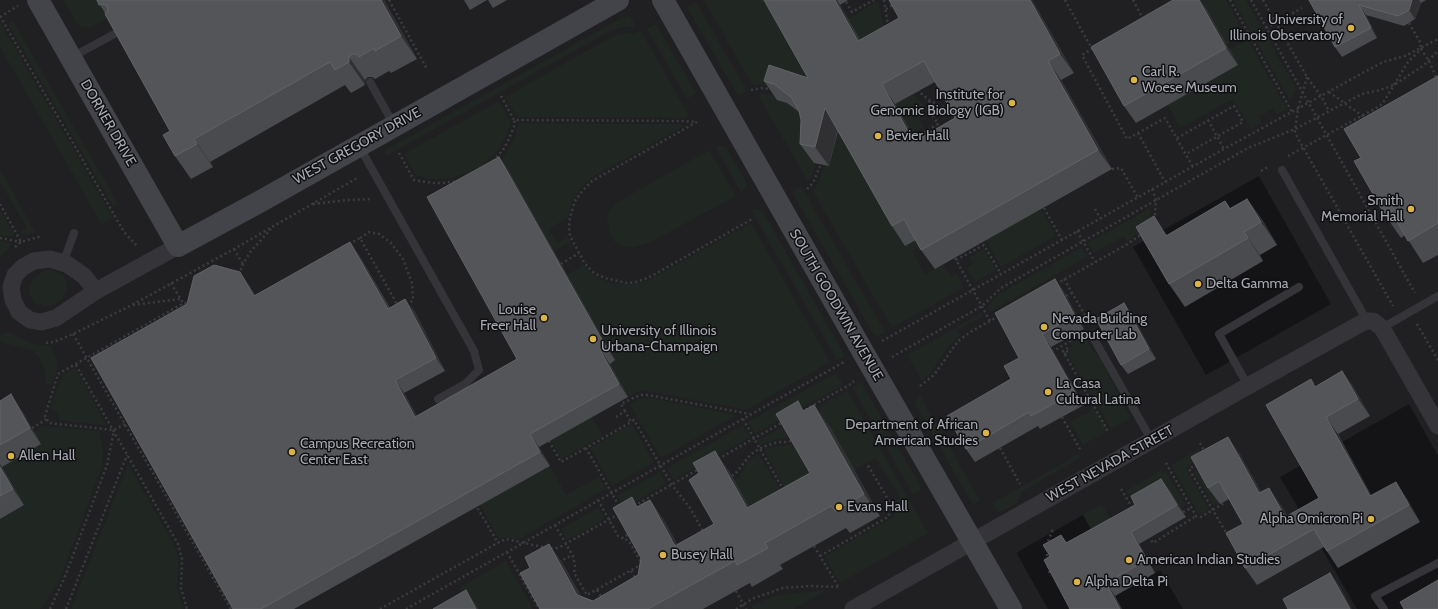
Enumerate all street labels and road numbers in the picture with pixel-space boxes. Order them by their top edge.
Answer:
street label: DORNER DRIVE [76,77,140,169]
street label: WEST GREGORY DRIVE [290,104,424,188]
street label: SOUTH GOODWIN AVENUE [786,226,886,384]
street label: WEST NEVADA STREET [1044,422,1176,506]

